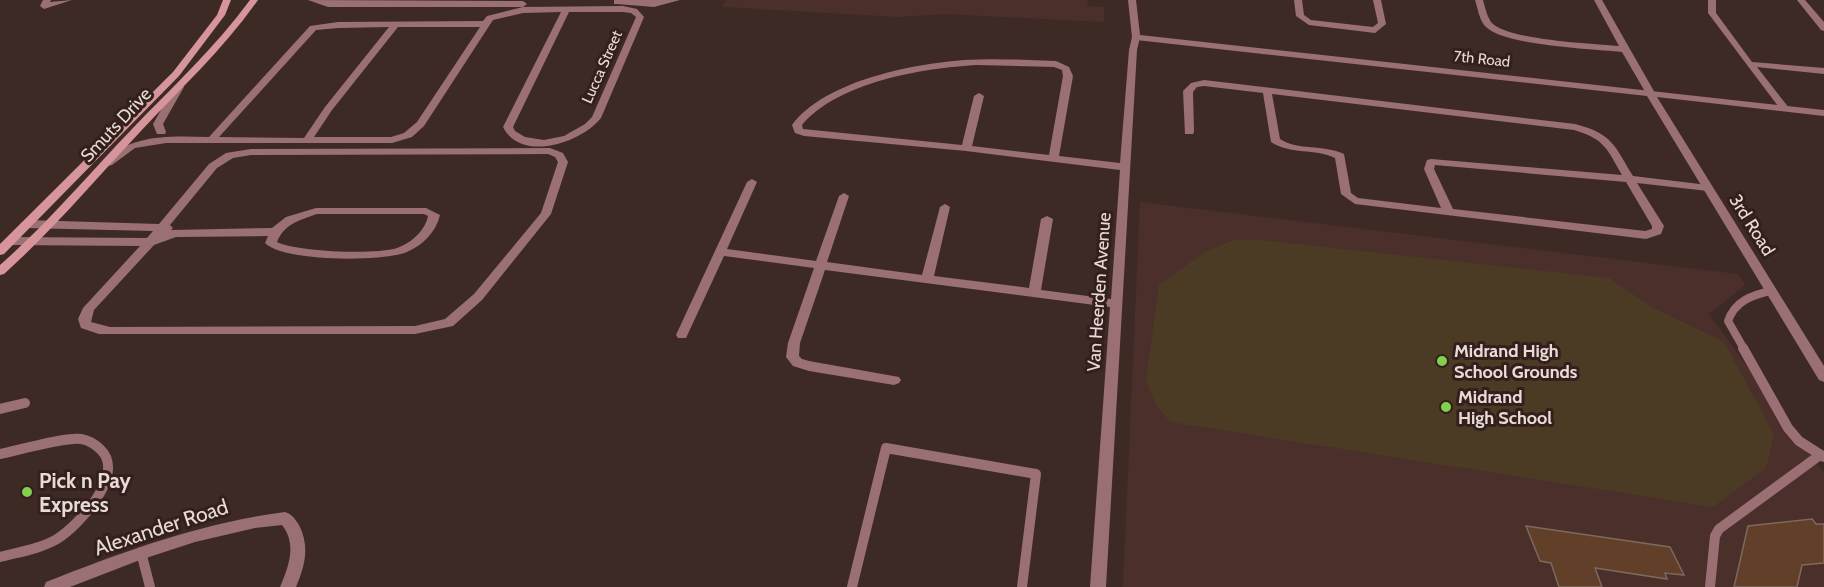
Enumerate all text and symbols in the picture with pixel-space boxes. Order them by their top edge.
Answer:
street label: Lucca Street [578,28,626,106]
street label: 7th Road [1453,47,1511,71]
street label: Smuts Drive [76,83,156,167]
street label: 3rd Road [1725,190,1779,260]
street label: Van Heerden Avenue [1082,212,1116,372]
place label: Midrand High School Grounds [1454,340,1578,383]
marker: Midrand High School Grounds [1435,354,1449,368]
place label: Midrand High School [1458,386,1552,429]
marker: Midrand High School [1439,400,1453,414]
place label: Pick n Pay Express [39,468,131,517]
marker: Pick n Pay Express [20,485,34,499]
street label: Alexander Road [91,494,231,560]

